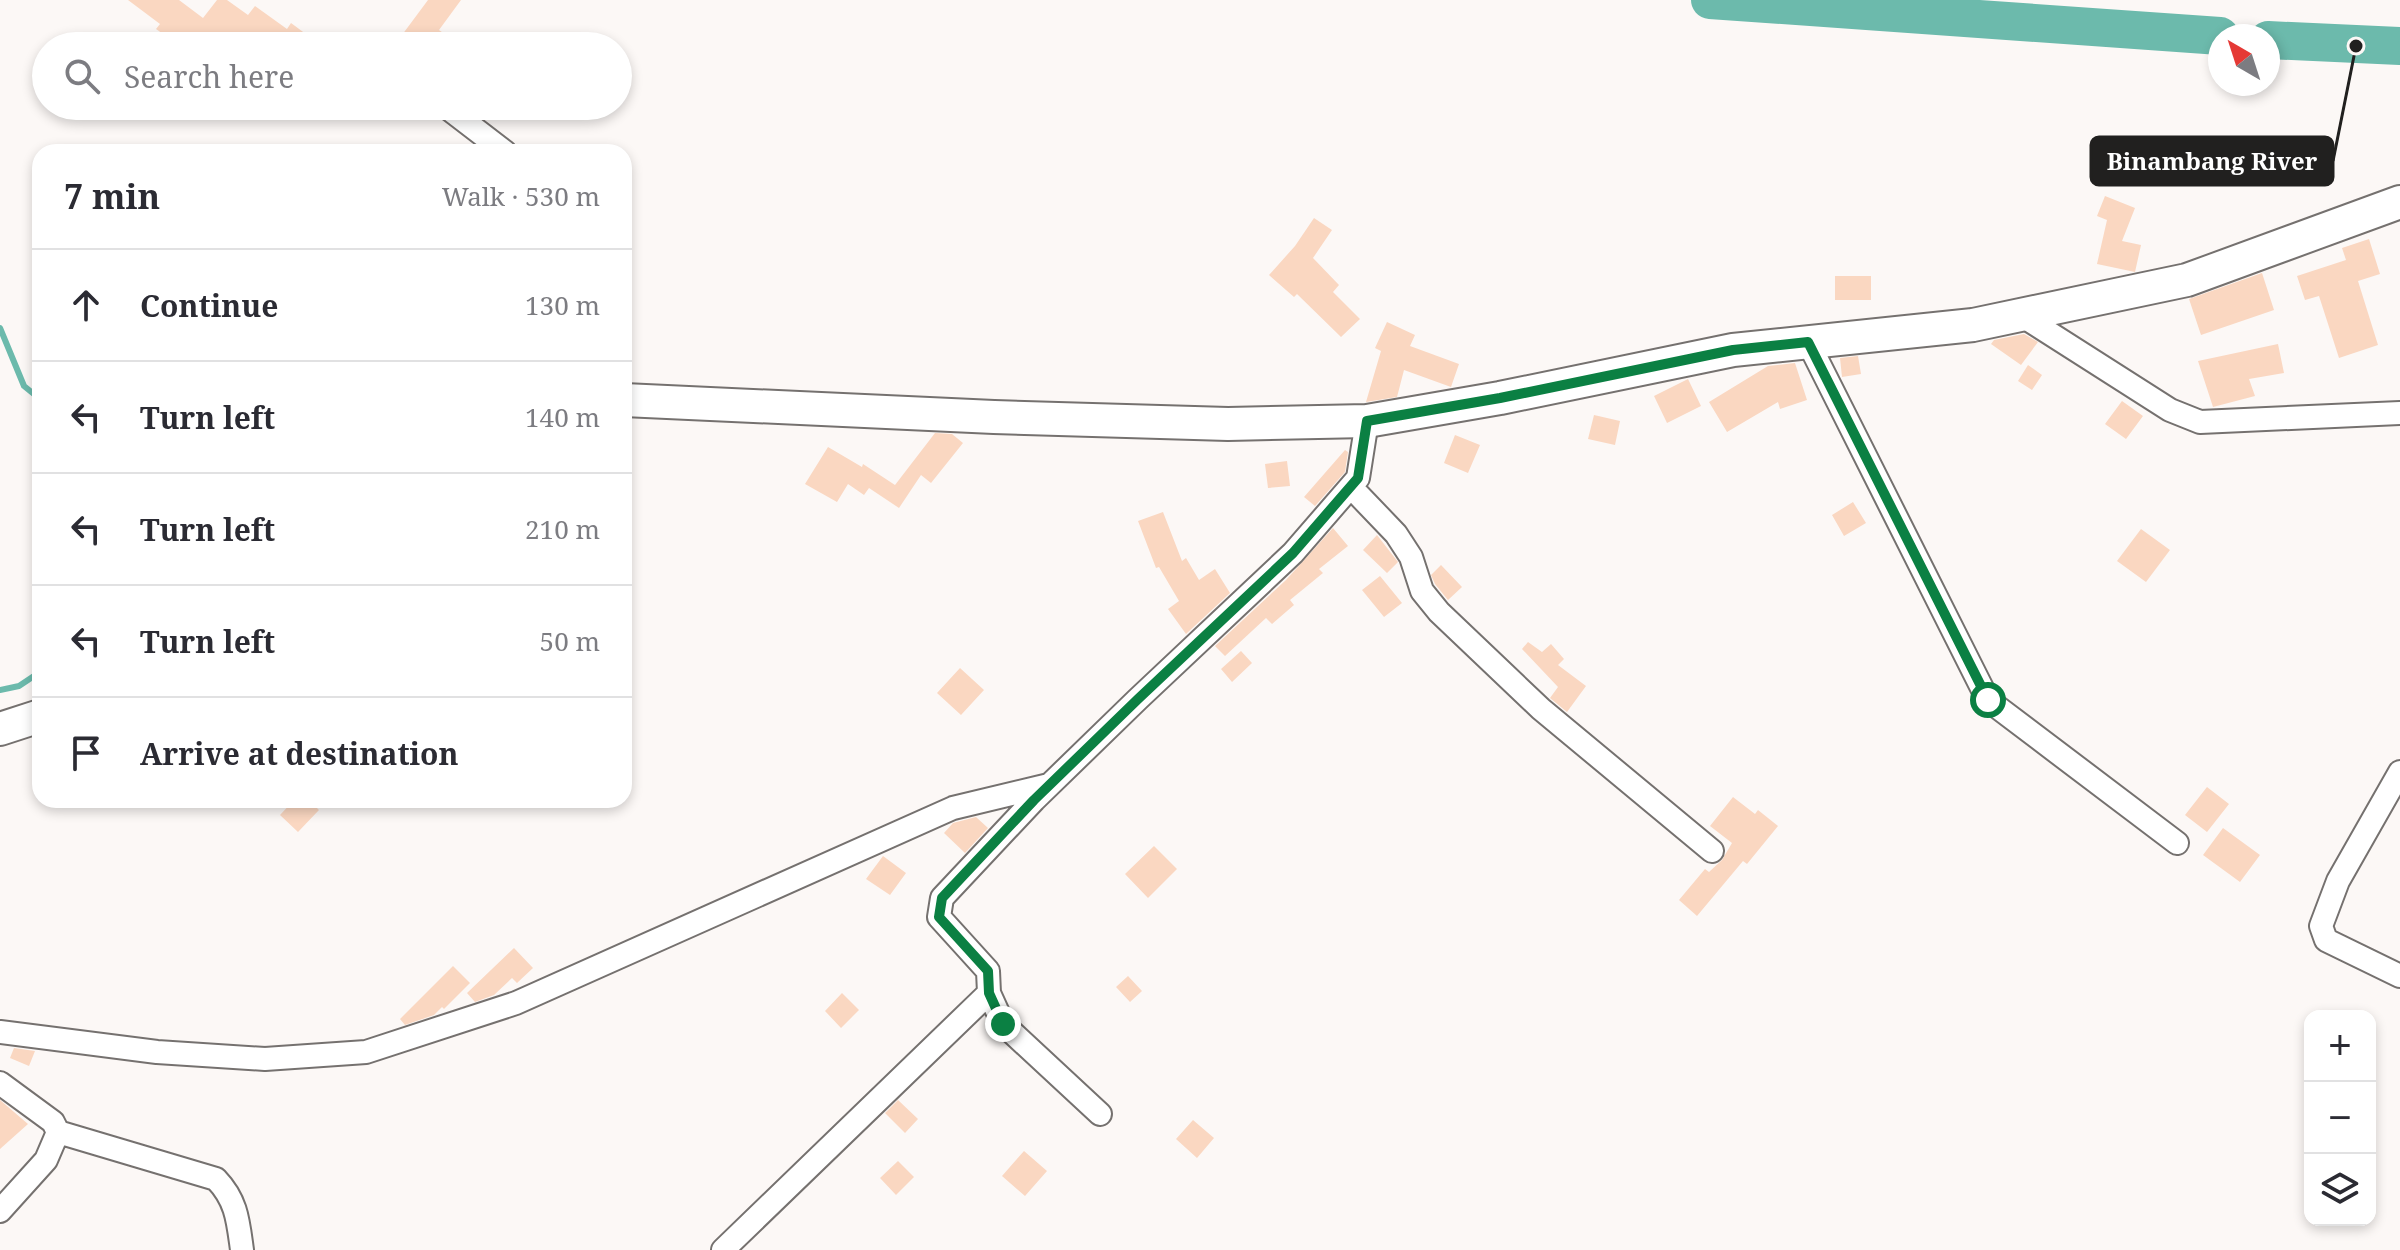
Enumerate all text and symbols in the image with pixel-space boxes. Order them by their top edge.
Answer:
north arrow [2208,24,2280,96]
search box [32,32,632,120]
icon: search [60,54,104,98]
text: Search here [124,56,294,97]
callout: Binambang River [2091,137,2333,185]
text: Binambang River [2107,144,2318,177]
text: 7 min [64,173,160,219]
text: Walk · 530 m [442,178,600,214]
icon: ahead [64,283,108,327]
text: Continue [140,285,278,326]
text: 130 m [525,287,600,323]
icon: left [64,395,108,439]
text: Turn left [140,397,275,438]
text: 140 m [525,399,600,435]
icon: left [64,507,108,551]
text: Turn left [140,509,275,550]
text: 210 m [525,511,600,547]
icon: left [64,619,108,663]
text: Turn left [140,621,275,662]
text: 50 m [540,623,600,659]
route start [1970,682,2006,718]
icon: arrive [64,731,108,775]
text: Arrive at destination [140,733,459,774]
route end [985,1006,1021,1042]
map controls [2304,1010,2376,1226]
button: + [2304,1010,2376,1082]
button: − [2304,1082,2376,1154]
button: layers [2304,1154,2376,1226]

